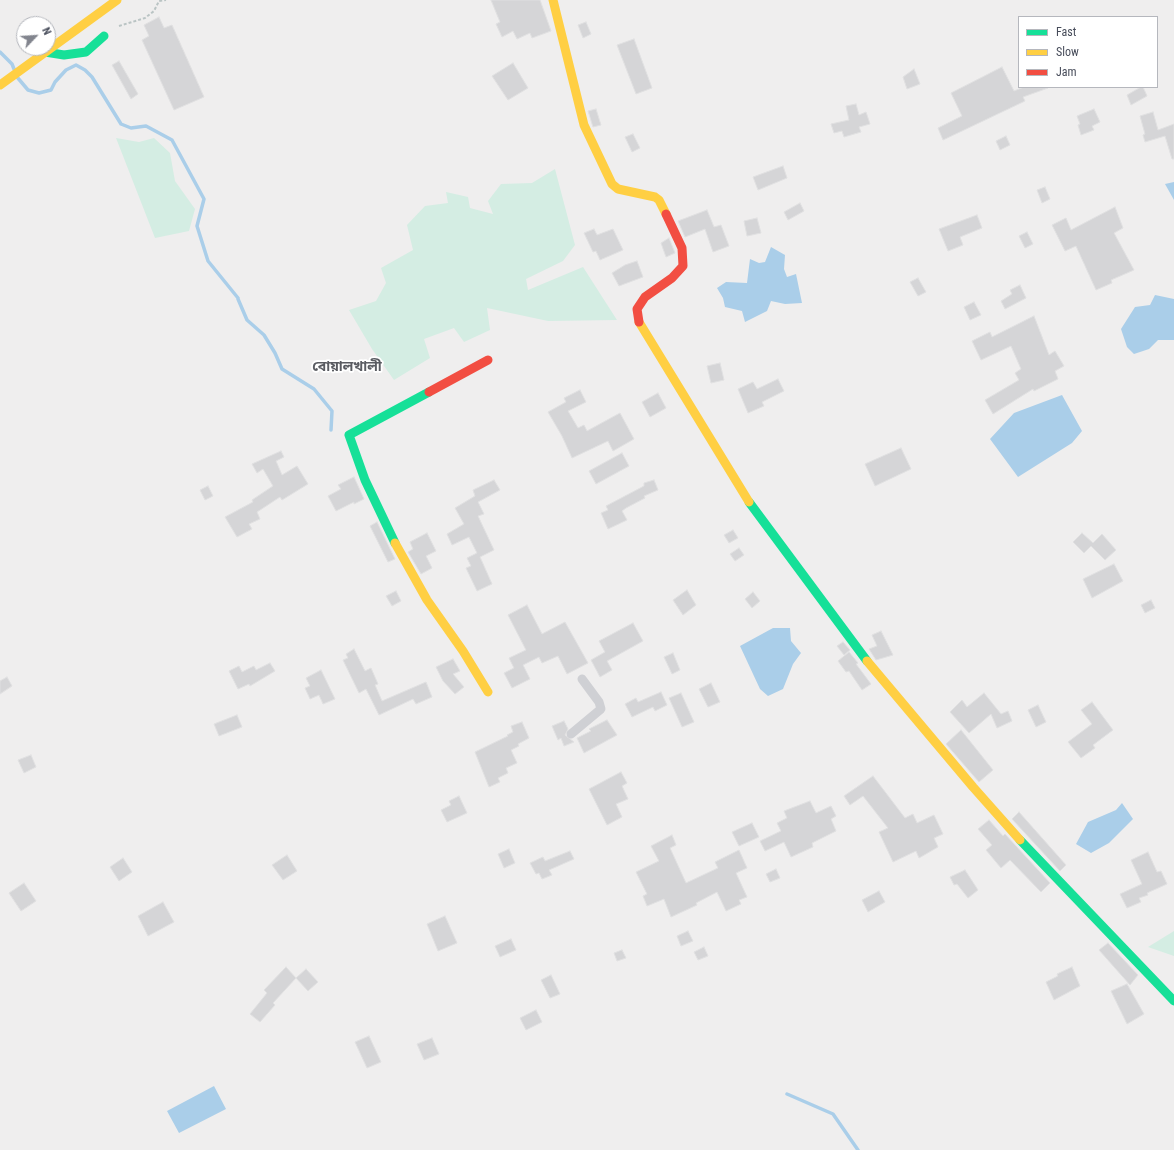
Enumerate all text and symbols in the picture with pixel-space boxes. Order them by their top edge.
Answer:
north arrow [16,16,56,56]
legend [1018,16,1158,88]
text: N [39,25,54,37]
text: Fast [1056,25,1076,39]
text: Slow [1056,45,1079,59]
text: Jam [1056,65,1077,79]
district label: বোয়ালখালী [312,359,382,375]

